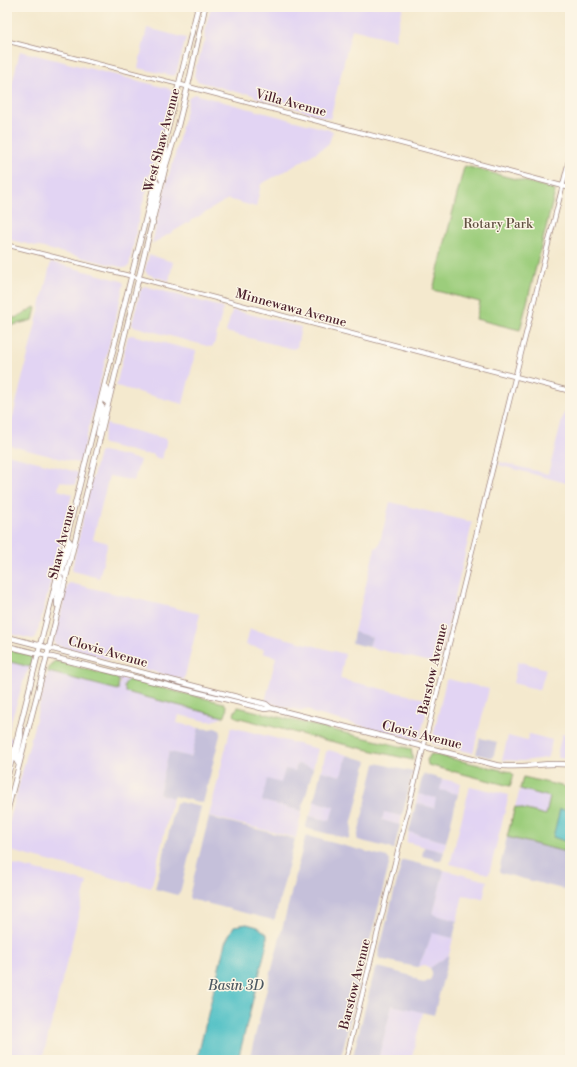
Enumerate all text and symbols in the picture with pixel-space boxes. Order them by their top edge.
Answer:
street label: West Shaw Avenue [140,86,184,195]
street label: Villa Avenue [253,86,329,120]
park label: Rotary Park [463,216,534,232]
street label: Minnewawa Avenue [234,285,349,331]
street label: Shaw Avenue [45,503,79,581]
street label: Barstow Avenue [415,621,451,717]
street label: Clovis Avenue [66,633,150,671]
street label: Clovis Avenue [380,717,464,753]
street label: Barstow Avenue [336,936,374,1032]
water label: Basin 3D [207,977,264,995]

